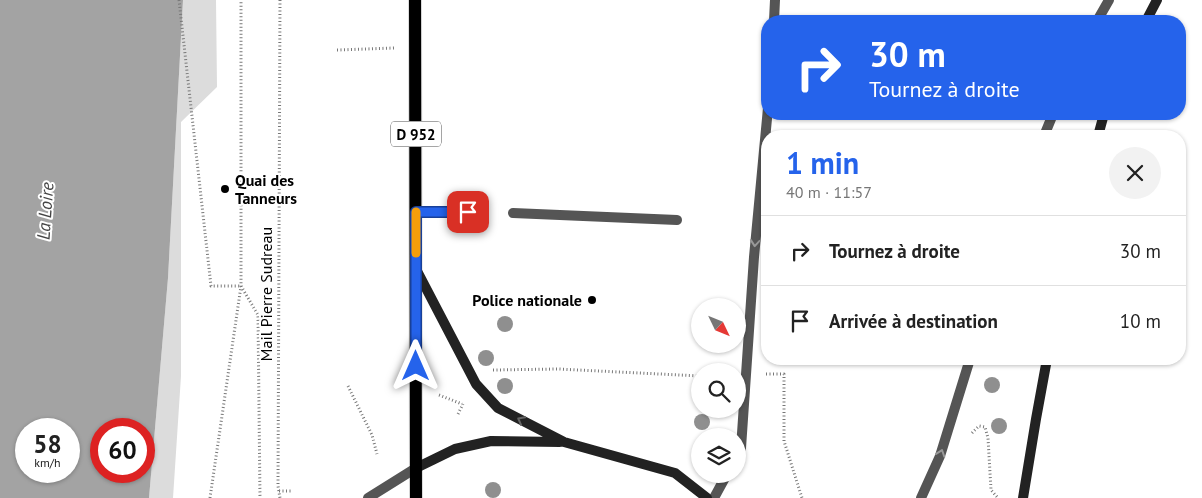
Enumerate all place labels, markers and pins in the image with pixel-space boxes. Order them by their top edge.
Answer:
place label: Quai des Tanneurs [235,170,297,208]
marker: Quai des Tanneurs [219,183,231,195]
pin [447,191,489,233]
place label: Police nationale [472,290,582,310]
marker: Police nationale [586,294,598,306]

